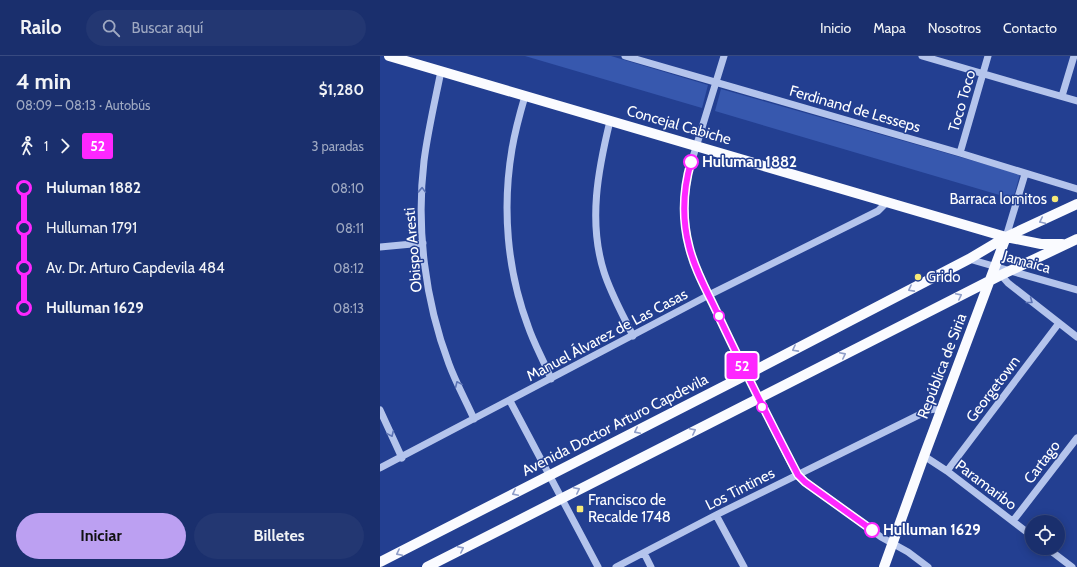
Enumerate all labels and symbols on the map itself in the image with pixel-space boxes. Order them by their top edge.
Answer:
street label: Toco Toco [945,68,979,134]
street label: Ferdinand de Lesseps [787,82,923,136]
street label: Concejal Cabiche [625,101,734,149]
place label: Huluman 1882 [702,153,797,171]
marker: Huluman 1882 [683,154,699,170]
one-way arrow [418,187,427,193]
place label: Barraca lomitos [949,190,1047,208]
marker: Barraca lomitos [1050,194,1060,204]
street label: Obispo Aresti [400,207,426,293]
one-way arrow [1038,216,1046,224]
street label: Jamaica [1000,246,1054,278]
place label: Grido [926,268,961,286]
marker: Grido [913,272,923,282]
street label: Manuel Álvarez de Las Casas [523,284,691,385]
one-way arrow [908,285,915,292]
one-way arrow [955,294,962,301]
one-way arrow [1026,296,1033,303]
unlabelled marker [713,310,725,322]
street label: República de Siria [914,310,971,421]
one-way arrow [792,345,800,352]
one-way arrow [839,352,846,360]
street label: Georgetown [962,352,1024,426]
line badge: 52 [724,353,760,379]
street label: Avenida Doctor Arturo Capdevila [519,370,712,480]
one-way arrow [455,381,463,388]
unlabelled marker [756,401,768,413]
one-way arrow [633,426,641,434]
one-way arrow [689,428,696,436]
one-way arrow [386,430,394,437]
street label: Cartago [1020,437,1064,487]
street label: Paramaribo [952,456,1020,514]
street label: Los Tintines [702,464,778,514]
one-way arrow [573,487,580,495]
one-way arrow [512,489,519,496]
place label: Francisco de Recalde 1748 [588,491,671,526]
marker: Francisco de Recalde 1748 [575,504,585,514]
place label: Hulluman 1629 [883,521,981,539]
marker: Hulluman 1629 [864,522,880,538]
one-way arrow [457,546,465,554]
one-way arrow [396,548,403,555]

